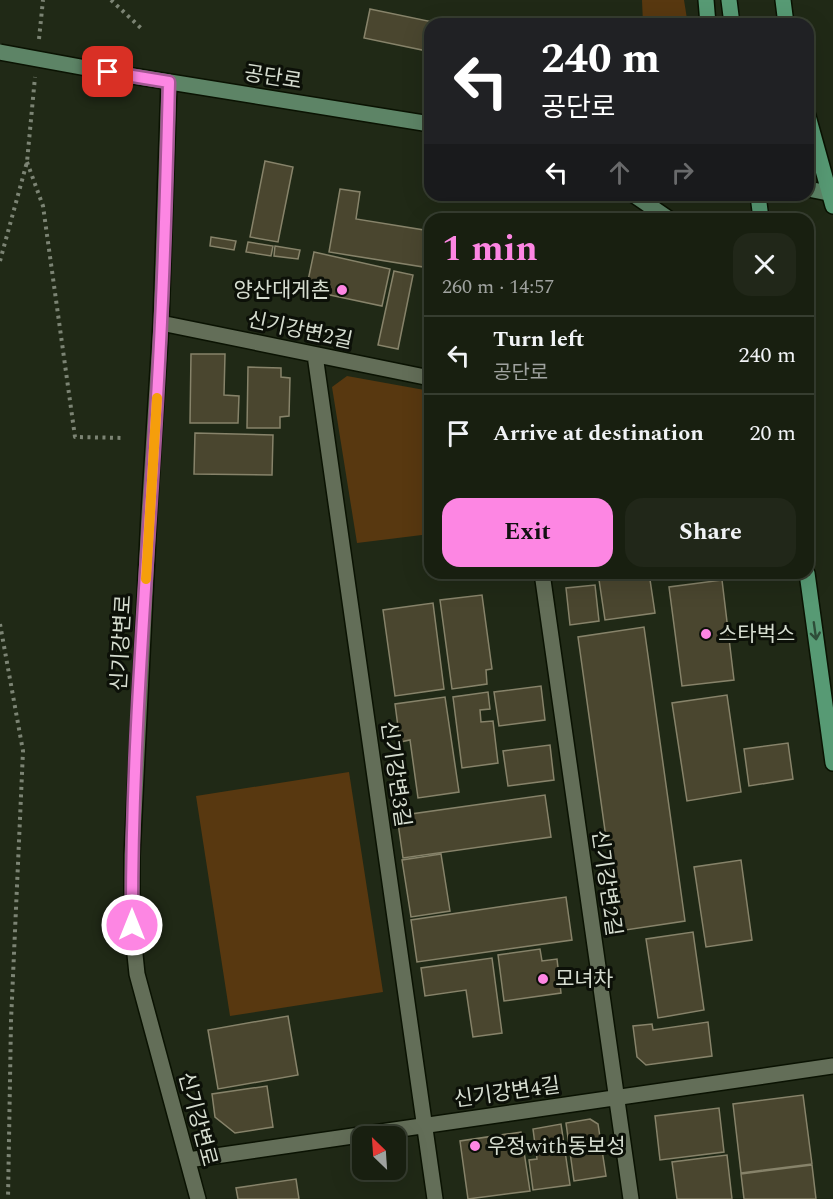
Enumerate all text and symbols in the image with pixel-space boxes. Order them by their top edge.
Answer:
text: 240 m [541,28,660,91]
icon: left [442,42,520,120]
pin [82,46,133,97]
icon: arrive [91,55,124,88]
street label: 공단로 [242,58,304,98]
text: 공단로 [541,87,616,129]
icon: left [540,156,573,189]
icon: ahead [603,156,636,189]
icon: right [666,156,699,189]
text: 1 min [442,222,538,277]
button: close [733,233,796,296]
text: 260 m · 14:57 [442,272,554,302]
place label: 양산대게촌 [233,275,330,307]
marker: 양산대게촌 [335,283,349,297]
street label: 신기강변2길 [244,304,356,358]
text: Turn left [493,323,585,356]
icon: left [442,339,475,372]
text: 240 m [739,339,796,372]
text: 공단로 [493,358,548,388]
icon: arrive [442,417,475,450]
text: Arrive at destination [493,417,704,450]
text: 20 m [750,417,796,450]
button: Exit [442,498,613,567]
button: Share [625,498,796,567]
street label: 신기강변로 [103,594,141,692]
place label: 스타벅스 [718,619,795,651]
one-way arrow [810,621,821,640]
marker: 스타벅스 [699,627,713,641]
street label: 신기강변3길 [372,719,418,829]
street label: 신기강변2길 [583,828,629,938]
position arrow [100,893,164,957]
place label: 모녀차 [555,964,613,996]
marker: 모녀차 [536,972,550,986]
street label: 신기강변로 [169,1068,225,1170]
street label: 신기강변4길 [452,1070,562,1116]
north arrow [352,1126,406,1180]
map controls [352,1126,406,1180]
place label: 우정with동보성 [487,1131,626,1163]
marker: 우정with동보성 [468,1139,482,1153]

